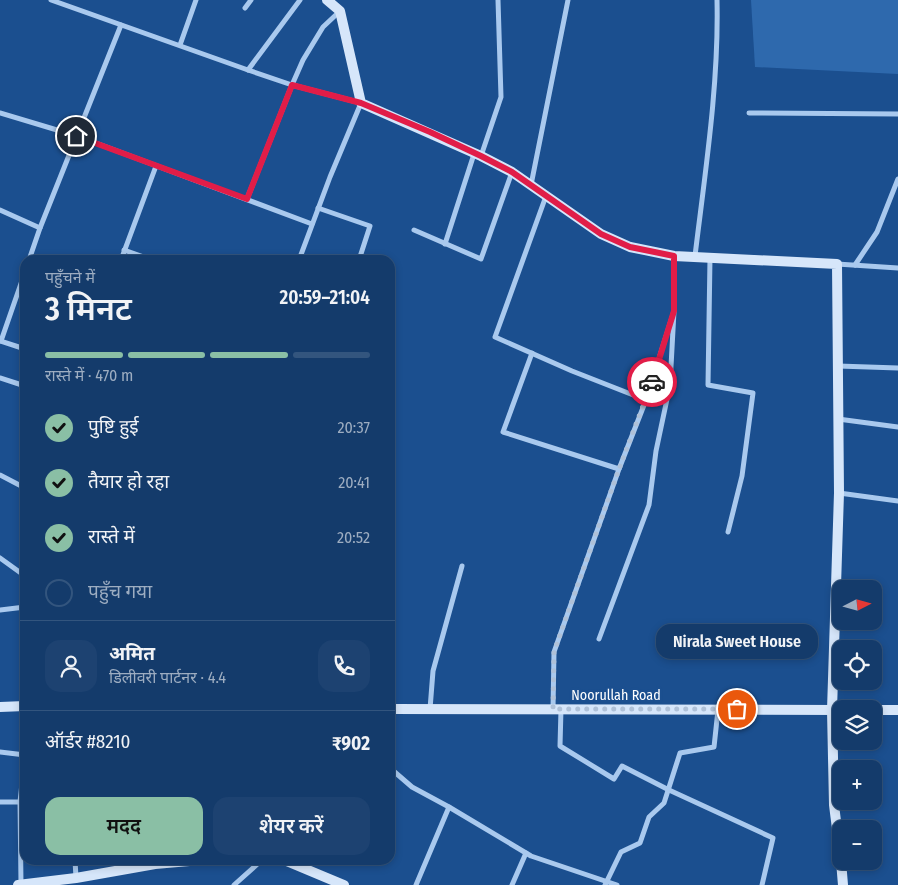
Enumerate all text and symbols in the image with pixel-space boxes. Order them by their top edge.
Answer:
pin [55,115,97,157]
icon: home [62,122,90,150]
text: पहुँचने में [45,268,95,287]
text: 20:59–21:04 [280,286,370,309]
text: 3 मिनट [45,290,132,328]
courier [627,357,677,407]
text: रास्ते में · 470 m [45,366,133,385]
icon: car [638,368,666,396]
icon: check [45,414,73,442]
text: पुष्टि हुई [88,415,139,438]
text: 20:37 [337,418,370,437]
icon: check [45,469,73,497]
text: तैयार हो रहा [88,470,169,493]
text: 20:41 [338,473,370,492]
icon: check [45,524,73,552]
text: रास्ते में [88,525,135,548]
text: 20:52 [337,528,370,547]
text: पहुँच गया [88,580,152,603]
north arrow [832,580,882,630]
map controls [832,580,882,870]
callout: Nirala Sweet House [656,624,818,659]
text: Nirala Sweet House [673,632,801,651]
button: person [45,640,97,692]
button: phone [318,640,370,692]
button: locate [832,640,882,690]
text: अमित [109,642,155,665]
text: डिलीवरी पार्टनर · 4.4 [109,668,226,687]
street label: Noorullah Road [571,687,661,704]
pin [716,688,758,730]
icon: bag [723,695,751,723]
button: layers [832,700,882,750]
text: ऑर्डर #8210 [45,730,130,753]
text: ₹902 [332,732,370,755]
button: + [832,760,882,810]
button: मदद [45,797,203,855]
button: शेयर करें [213,797,370,855]
button: − [832,820,882,870]

